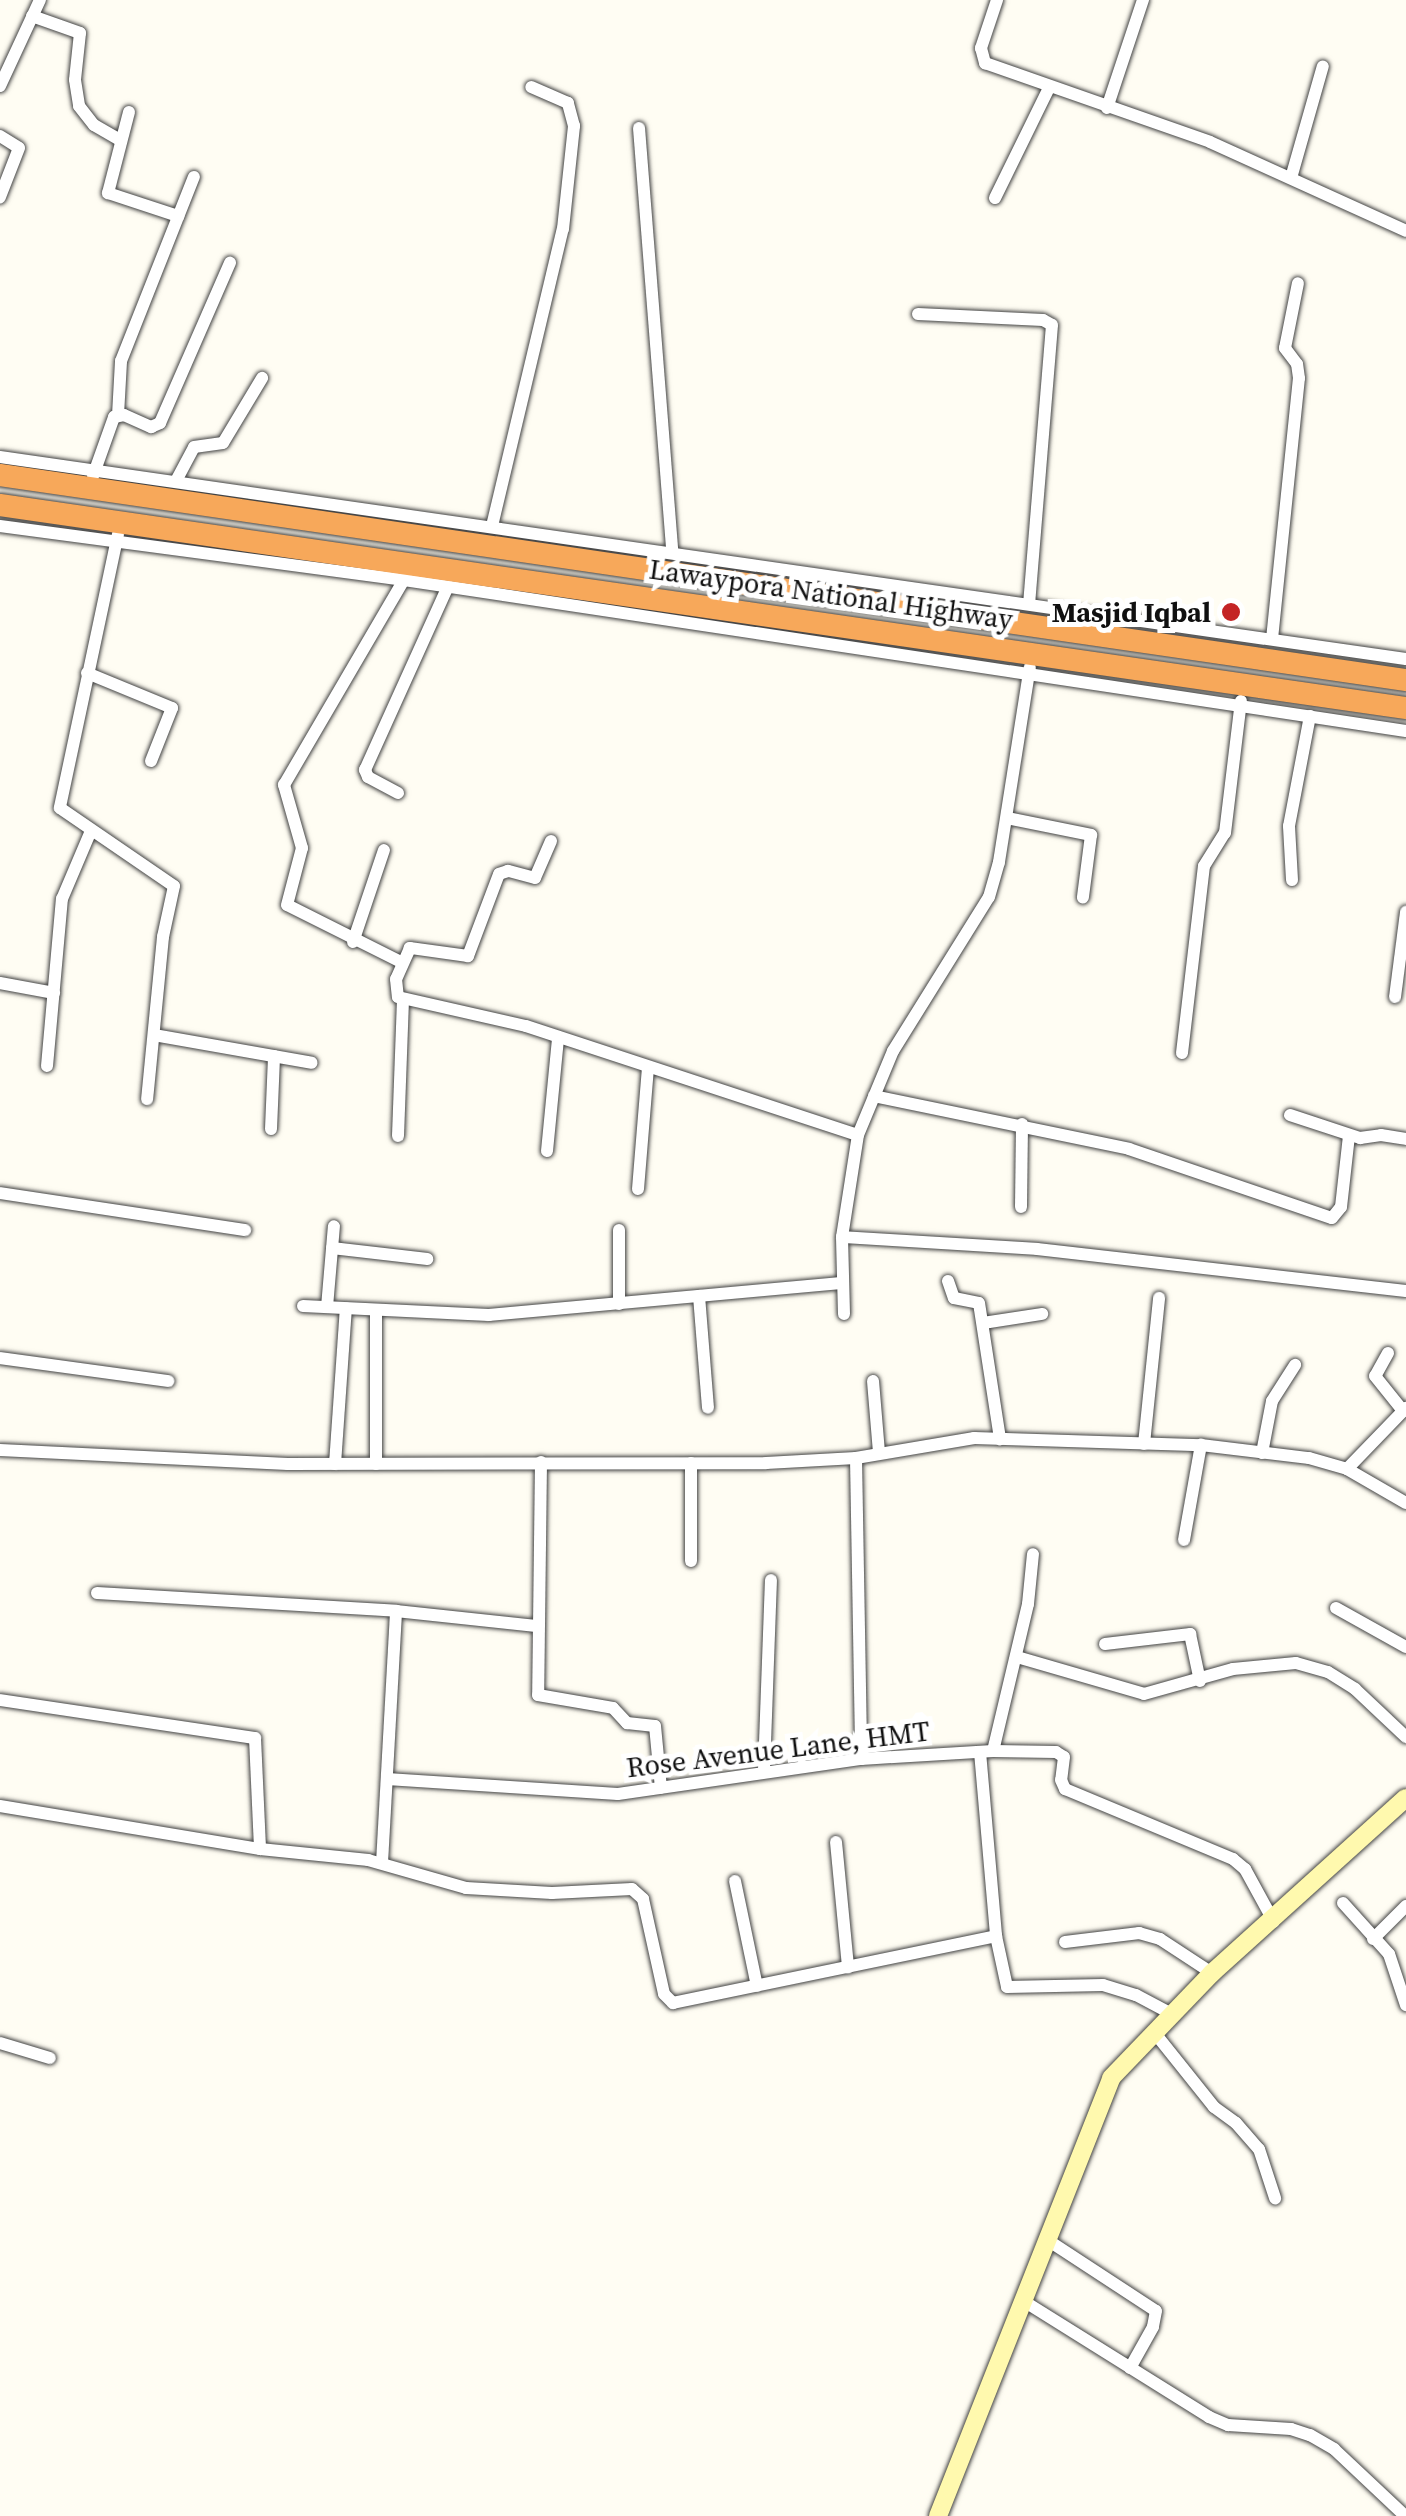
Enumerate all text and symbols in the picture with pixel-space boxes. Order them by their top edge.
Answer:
street label: Lawaypora National Highway [647,552,1015,636]
place label: Masjid Iqbal [1052,595,1211,629]
marker: Masjid Iqbal [1220,601,1242,623]
street label: Rose Avenue Lane, HMT [624,1714,932,1784]

